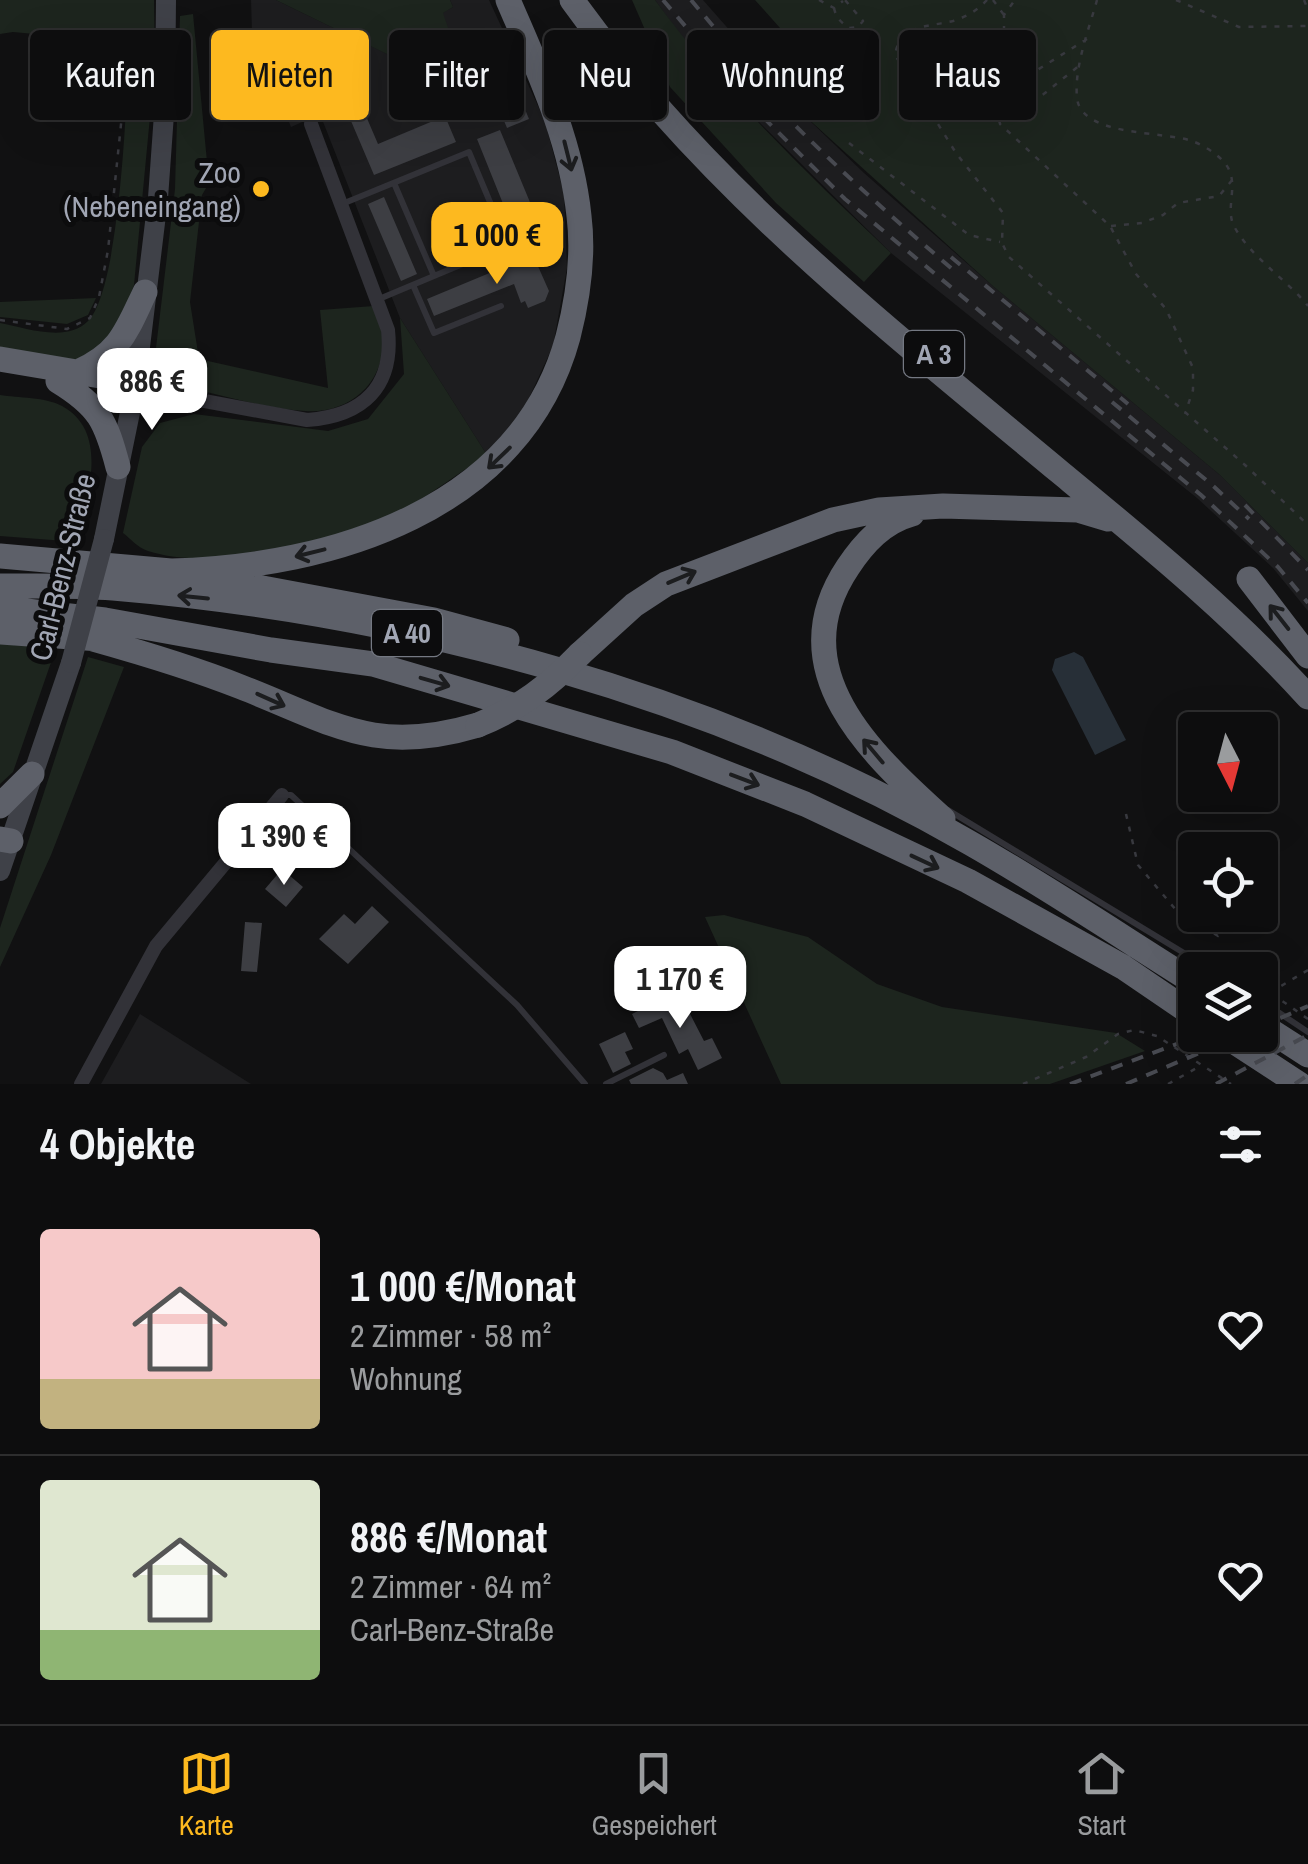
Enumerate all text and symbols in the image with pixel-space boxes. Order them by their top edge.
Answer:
chip: Kaufen [30,30,191,120]
chip: Mieten [211,30,369,120]
chip: Filter [389,30,524,120]
chip: Neu [544,30,667,120]
chip: Wohnung [687,30,879,120]
chip: Haus [899,30,1036,120]
one-way arrow [560,140,579,171]
place label: Zoo (Nebeneingang) [63,152,241,226]
marker: Zoo (Nebeneingang) [250,178,272,200]
pin: 1 000 € [405,202,589,287]
text: 1 000 € [453,213,541,256]
road number: A 3 [904,331,964,377]
pin: 886 € [82,348,222,433]
text: 886 € [119,359,185,402]
one-way arrow [488,446,512,470]
street label: Carl-Benz-Straße [19,469,105,665]
one-way arrow [295,545,326,564]
one-way arrow [666,567,697,585]
one-way arrow [178,587,210,606]
one-way arrow [1268,605,1290,631]
road number: A 40 [372,610,442,656]
one-way arrow [419,674,451,692]
one-way arrow [255,692,286,710]
north arrow [1178,712,1278,812]
map controls [1178,712,1278,1052]
one-way arrow [862,739,885,764]
one-way arrow [729,773,760,791]
pin: 1 390 € [192,803,376,888]
text: 1 390 € [240,814,328,857]
button: locate [1178,832,1278,932]
one-way arrow [909,853,939,872]
pin: 1 170 € [588,946,772,1031]
button: layers [1178,952,1278,1052]
text: 1 170 € [636,957,724,1000]
text: 4 Objekte [40,1116,195,1172]
icon: filters [1213,1117,1268,1172]
text: 1 000 €/Monat [350,1258,576,1314]
icon: home [120,1269,240,1389]
icon: heart [1213,1302,1268,1357]
text: 2 Zimmer · 58 m² [350,1314,551,1357]
text: Wohnung [350,1357,462,1400]
text: 886 €/Monat [350,1509,547,1565]
icon: home [120,1520,240,1640]
icon: heart [1213,1553,1268,1608]
text: 2 Zimmer · 64 m² [350,1565,551,1608]
text: Carl-Benz-Straße [350,1608,554,1651]
tab: Karte [179,1746,234,1844]
tab: Gespeichert [591,1746,717,1844]
tab: Start [1074,1746,1129,1844]

